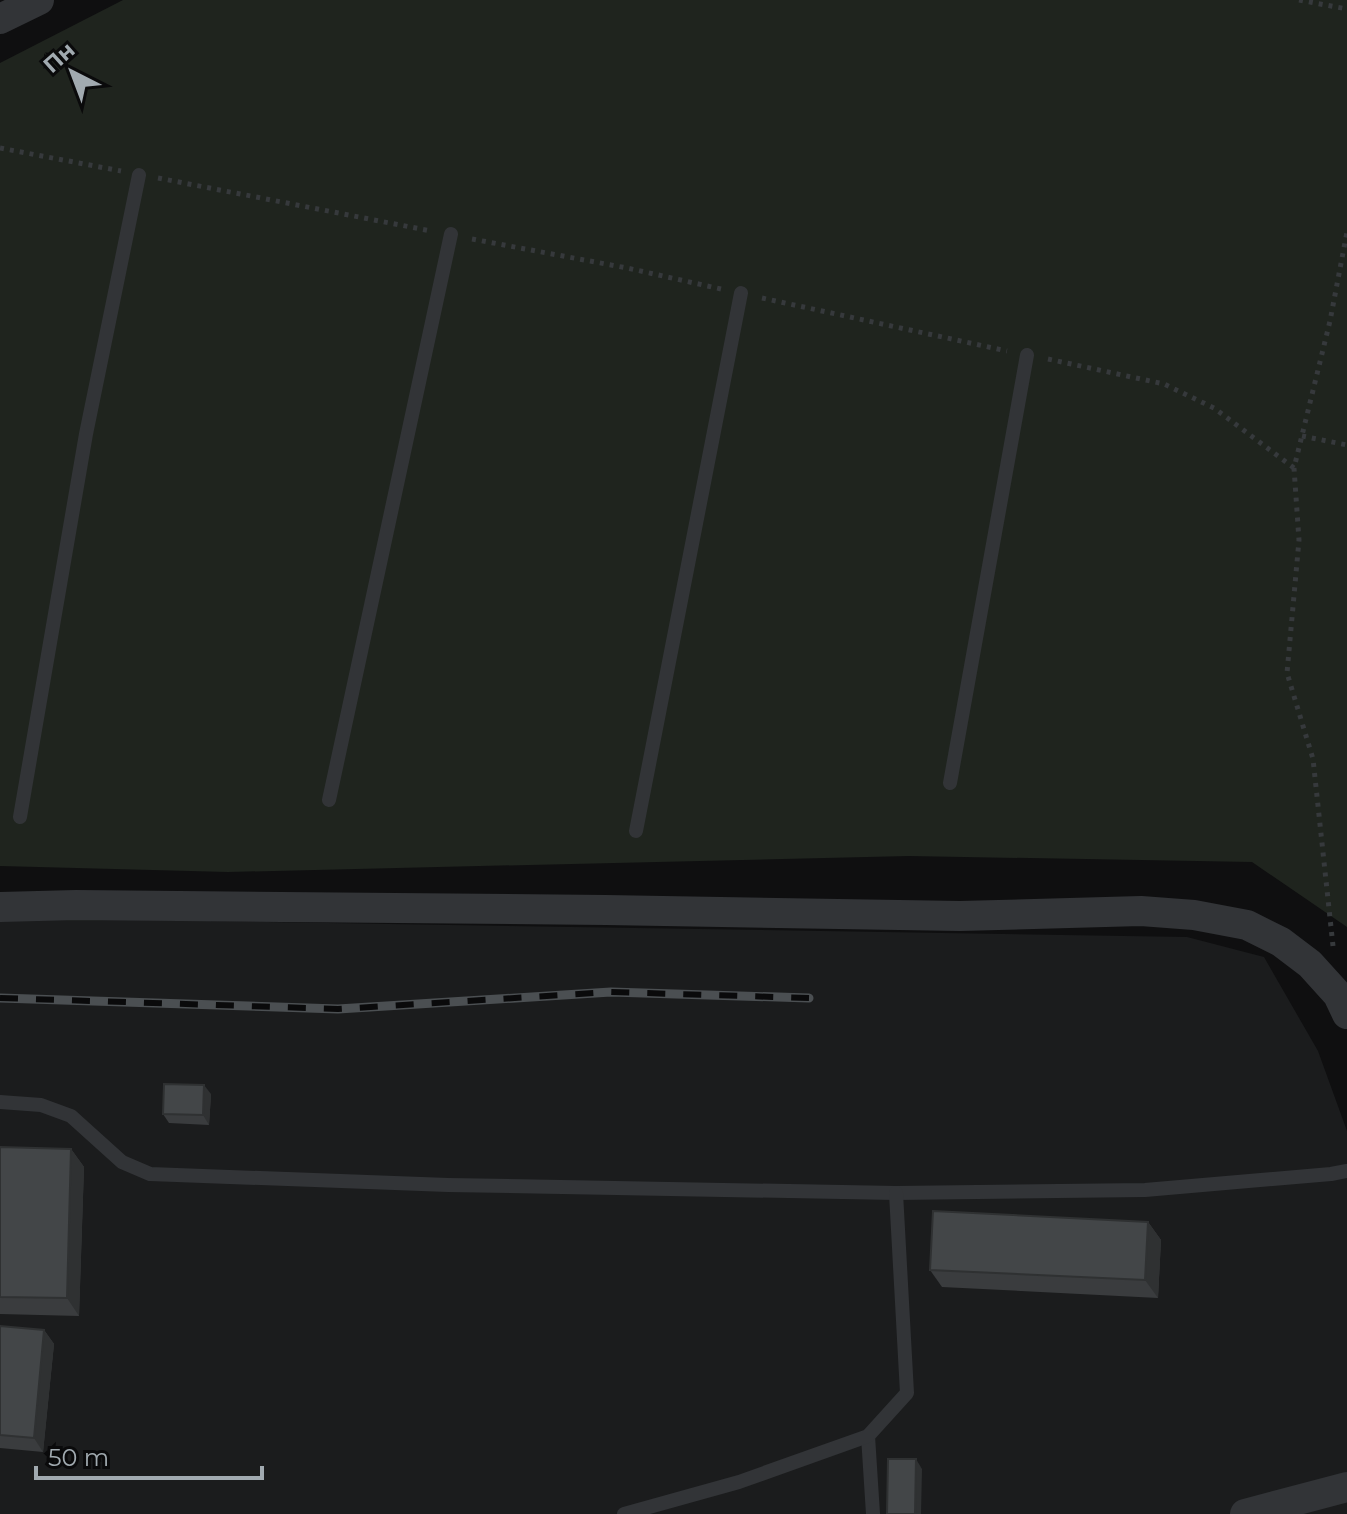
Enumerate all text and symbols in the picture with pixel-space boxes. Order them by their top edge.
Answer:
north arrow [32,32,112,112]
text: Пн [38,36,80,79]
scale bar [36,1430,262,1480]
text: 50 m [48,1443,109,1472]

